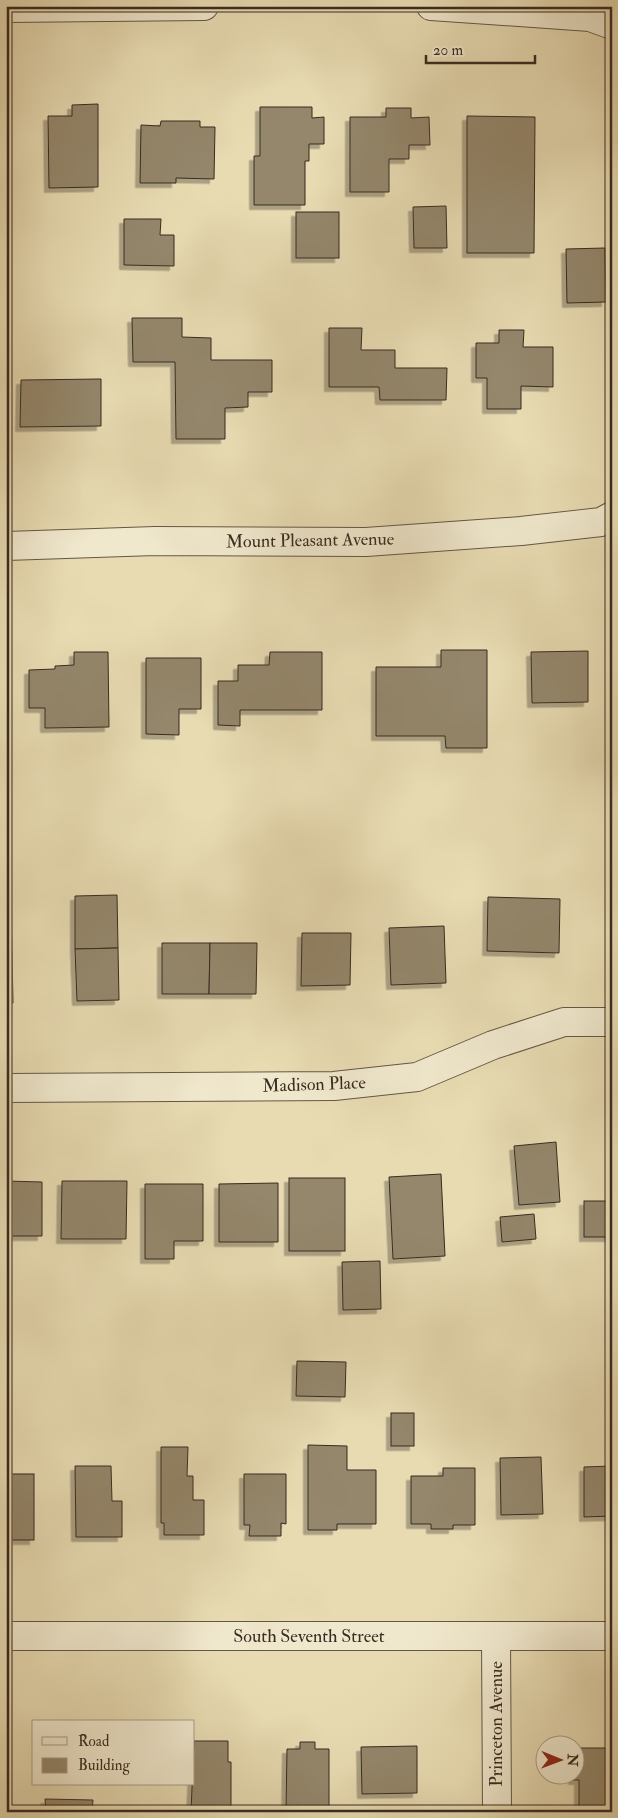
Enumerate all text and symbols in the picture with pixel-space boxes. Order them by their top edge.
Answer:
scale bar [426,32,534,64]
text: 20 m [433,41,463,60]
street label: Mount Pleasant Avenue [226,528,395,553]
street label: Madison Place [262,1071,367,1098]
street label: South Seventh Street [233,1625,385,1648]
street label: Princeton Avenue [485,1661,508,1787]
legend [32,1720,195,1786]
text: Road [78,1732,110,1751]
north arrow [536,1736,586,1786]
text: N [564,1753,581,1767]
text: Building [78,1756,130,1775]

